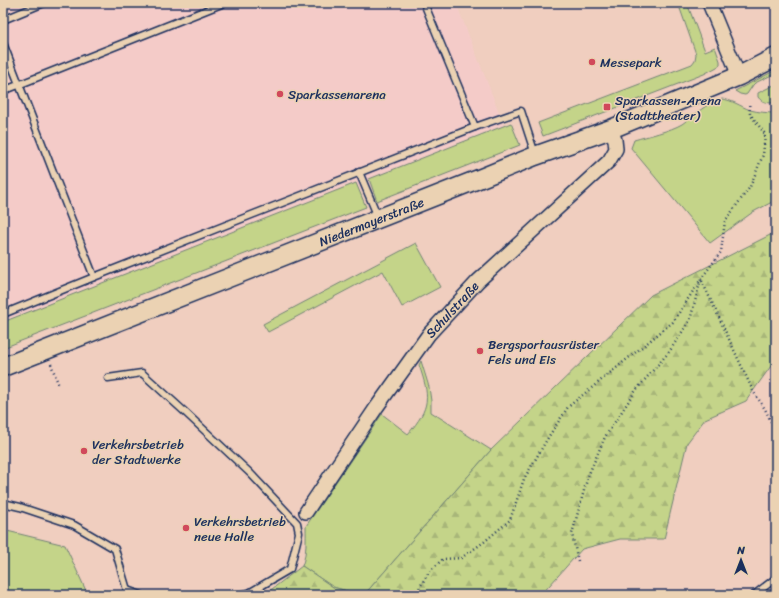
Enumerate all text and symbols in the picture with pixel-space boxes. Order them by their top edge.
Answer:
place label: Messepark [600,51,662,74]
marker: Messepark [587,57,597,67]
place label: Sparkassenarena [288,83,386,106]
marker: Sparkassenarena [275,89,285,99]
place label: Sparkassen-Arena (Stadttheater) [615,89,721,127]
marker: Sparkassen-Arena (Stadttheater) [602,102,612,112]
street label: Niedermayerstraße [315,190,428,253]
street label: Schulstraße [419,275,484,343]
place label: Bergsportausrüster Fels und Eis [488,333,600,371]
marker: Bergsportausrüster Fels und Eis [475,346,485,356]
place label: Verkehrsbetrieb der Stadtwerke [92,433,184,471]
marker: Verkehrsbetrieb der Stadtwerke [79,446,89,456]
place label: Verkehrsbetrieb neue Halle [194,510,286,548]
marker: Verkehrsbetrieb neue Halle [181,523,191,533]
north arrow [721,540,761,580]
text: N [736,541,745,560]

